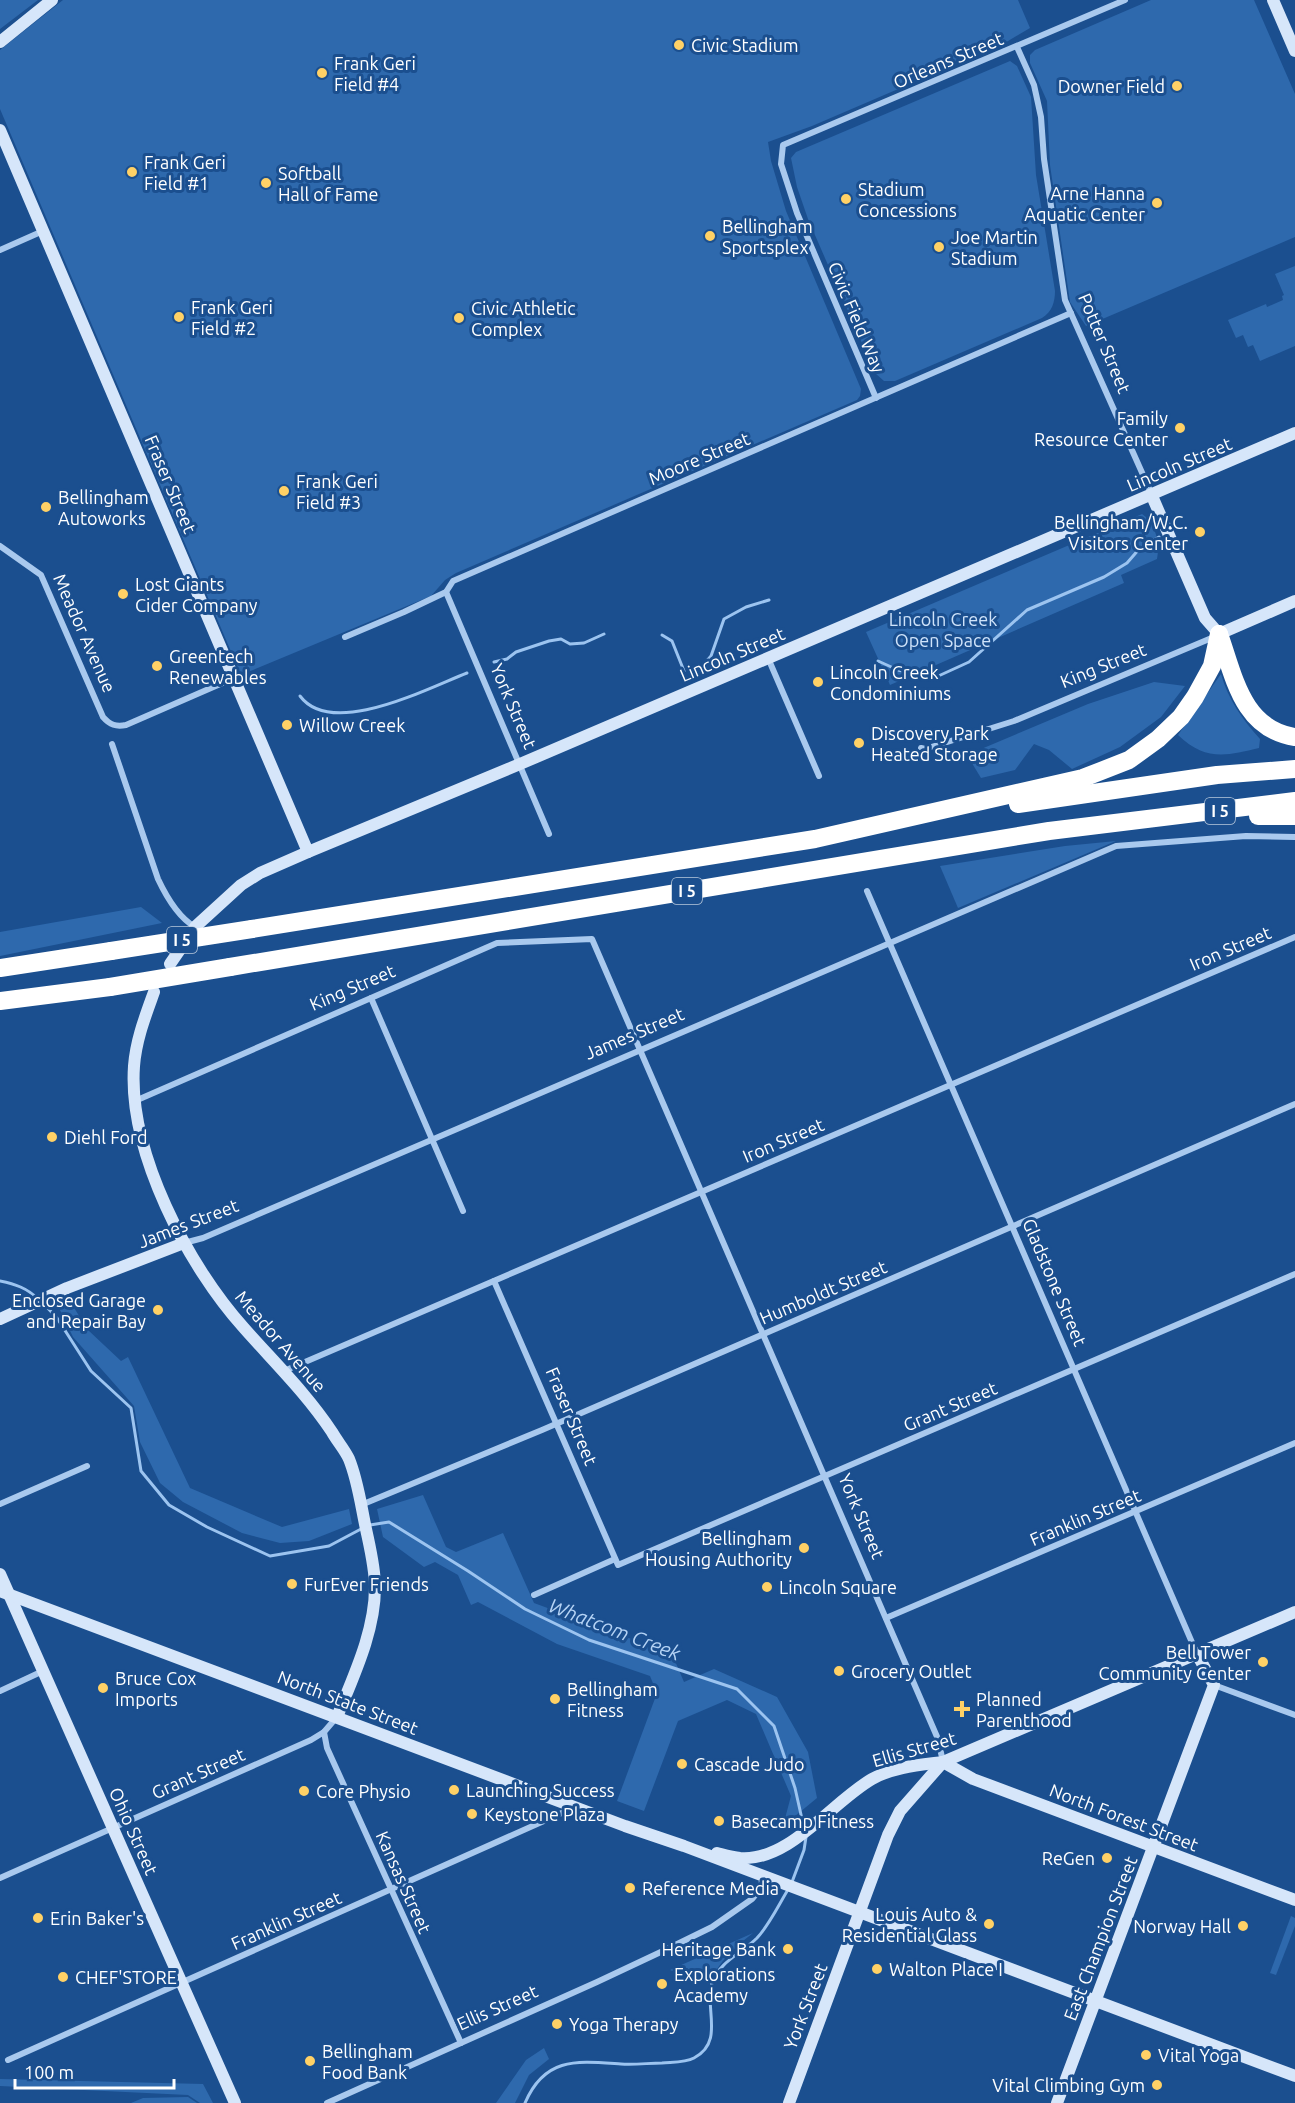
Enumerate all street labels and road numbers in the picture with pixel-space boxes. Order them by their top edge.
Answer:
street label: Orleans Street [890,28,1006,92]
street label: Civic Field Way [825,259,889,376]
street label: Potter Street [1075,290,1135,396]
street label: Moore Street [645,428,753,488]
street label: Fraser Street [141,432,201,536]
street label: Lincoln Street [1124,433,1234,495]
street label: Meador Avenue [50,571,120,695]
street label: Lincoln Street [677,623,787,685]
street label: King Street [1057,639,1149,691]
street label: York Street [487,660,541,752]
road number: I 5 [1205,798,1235,824]
road number: I 5 [672,878,702,904]
street label: Iron Street [1186,922,1274,974]
road number: I 5 [167,927,197,953]
street label: King Street [306,960,398,1014]
street label: James Street [581,1003,687,1063]
street label: Iron Street [739,1114,827,1166]
street label: James Street [135,1195,241,1251]
street label: Gladstone Street [1019,1215,1091,1349]
street label: Humboldt Street [756,1256,890,1328]
street label: Meador Avenue [232,1286,330,1396]
street label: Fraser Street [542,1364,602,1468]
street label: Grant Street [900,1377,1000,1435]
street label: York Street [835,1470,889,1562]
street label: Franklin Street [1027,1485,1143,1549]
street label: North State Street [275,1666,421,1738]
street label: Ellis Street [870,1728,958,1770]
street label: Grant Street [148,1744,248,1802]
street label: North Forest Street [1047,1779,1201,1855]
street label: Ohio Street [106,1784,162,1878]
street label: Kansas Street [373,1828,435,1936]
street label: East Champion Street [1059,1853,1141,2023]
street label: Franklin Street [228,1887,344,1953]
street label: York Street [779,1960,831,2052]
street label: Ellis Street [454,1980,540,2034]

